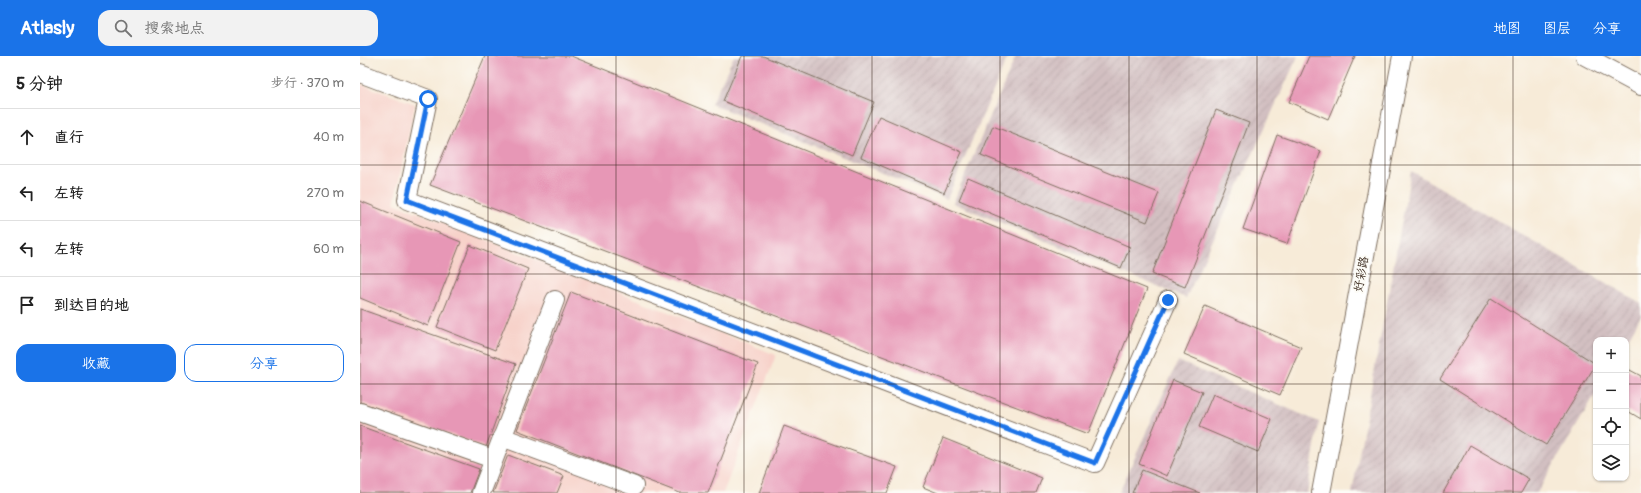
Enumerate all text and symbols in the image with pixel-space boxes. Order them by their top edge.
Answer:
search box [98,10,378,46]
text: Atlasly [20,16,74,40]
icon: search [112,17,134,39]
text: 搜索地点 [144,19,205,38]
text: 地图 [1493,20,1521,37]
text: 图层 [1543,20,1571,37]
text: 分享 [1593,20,1621,37]
text: 5 分钟 [16,73,63,94]
text: 步行 · 370 m [271,75,344,91]
route start [419,90,437,108]
icon: ahead [16,126,38,148]
text: 直行 [54,128,84,147]
text: 40 m [313,129,344,145]
icon: left [16,182,38,204]
text: 左转 [54,184,84,203]
text: 270 m [307,185,344,201]
icon: left [16,238,38,260]
text: 左转 [54,240,84,259]
text: 60 m [313,241,344,257]
street label: 好彩路 [1351,255,1372,293]
route end [1159,291,1177,309]
icon: arrive [16,294,38,316]
text: 到达目的地 [54,296,129,315]
map controls [1593,337,1629,481]
button: + [1593,337,1629,373]
button: 收藏 [16,344,176,382]
button: 分享 [184,344,344,382]
button: − [1593,373,1629,409]
button: locate [1593,409,1629,445]
button: layers [1593,445,1629,481]

